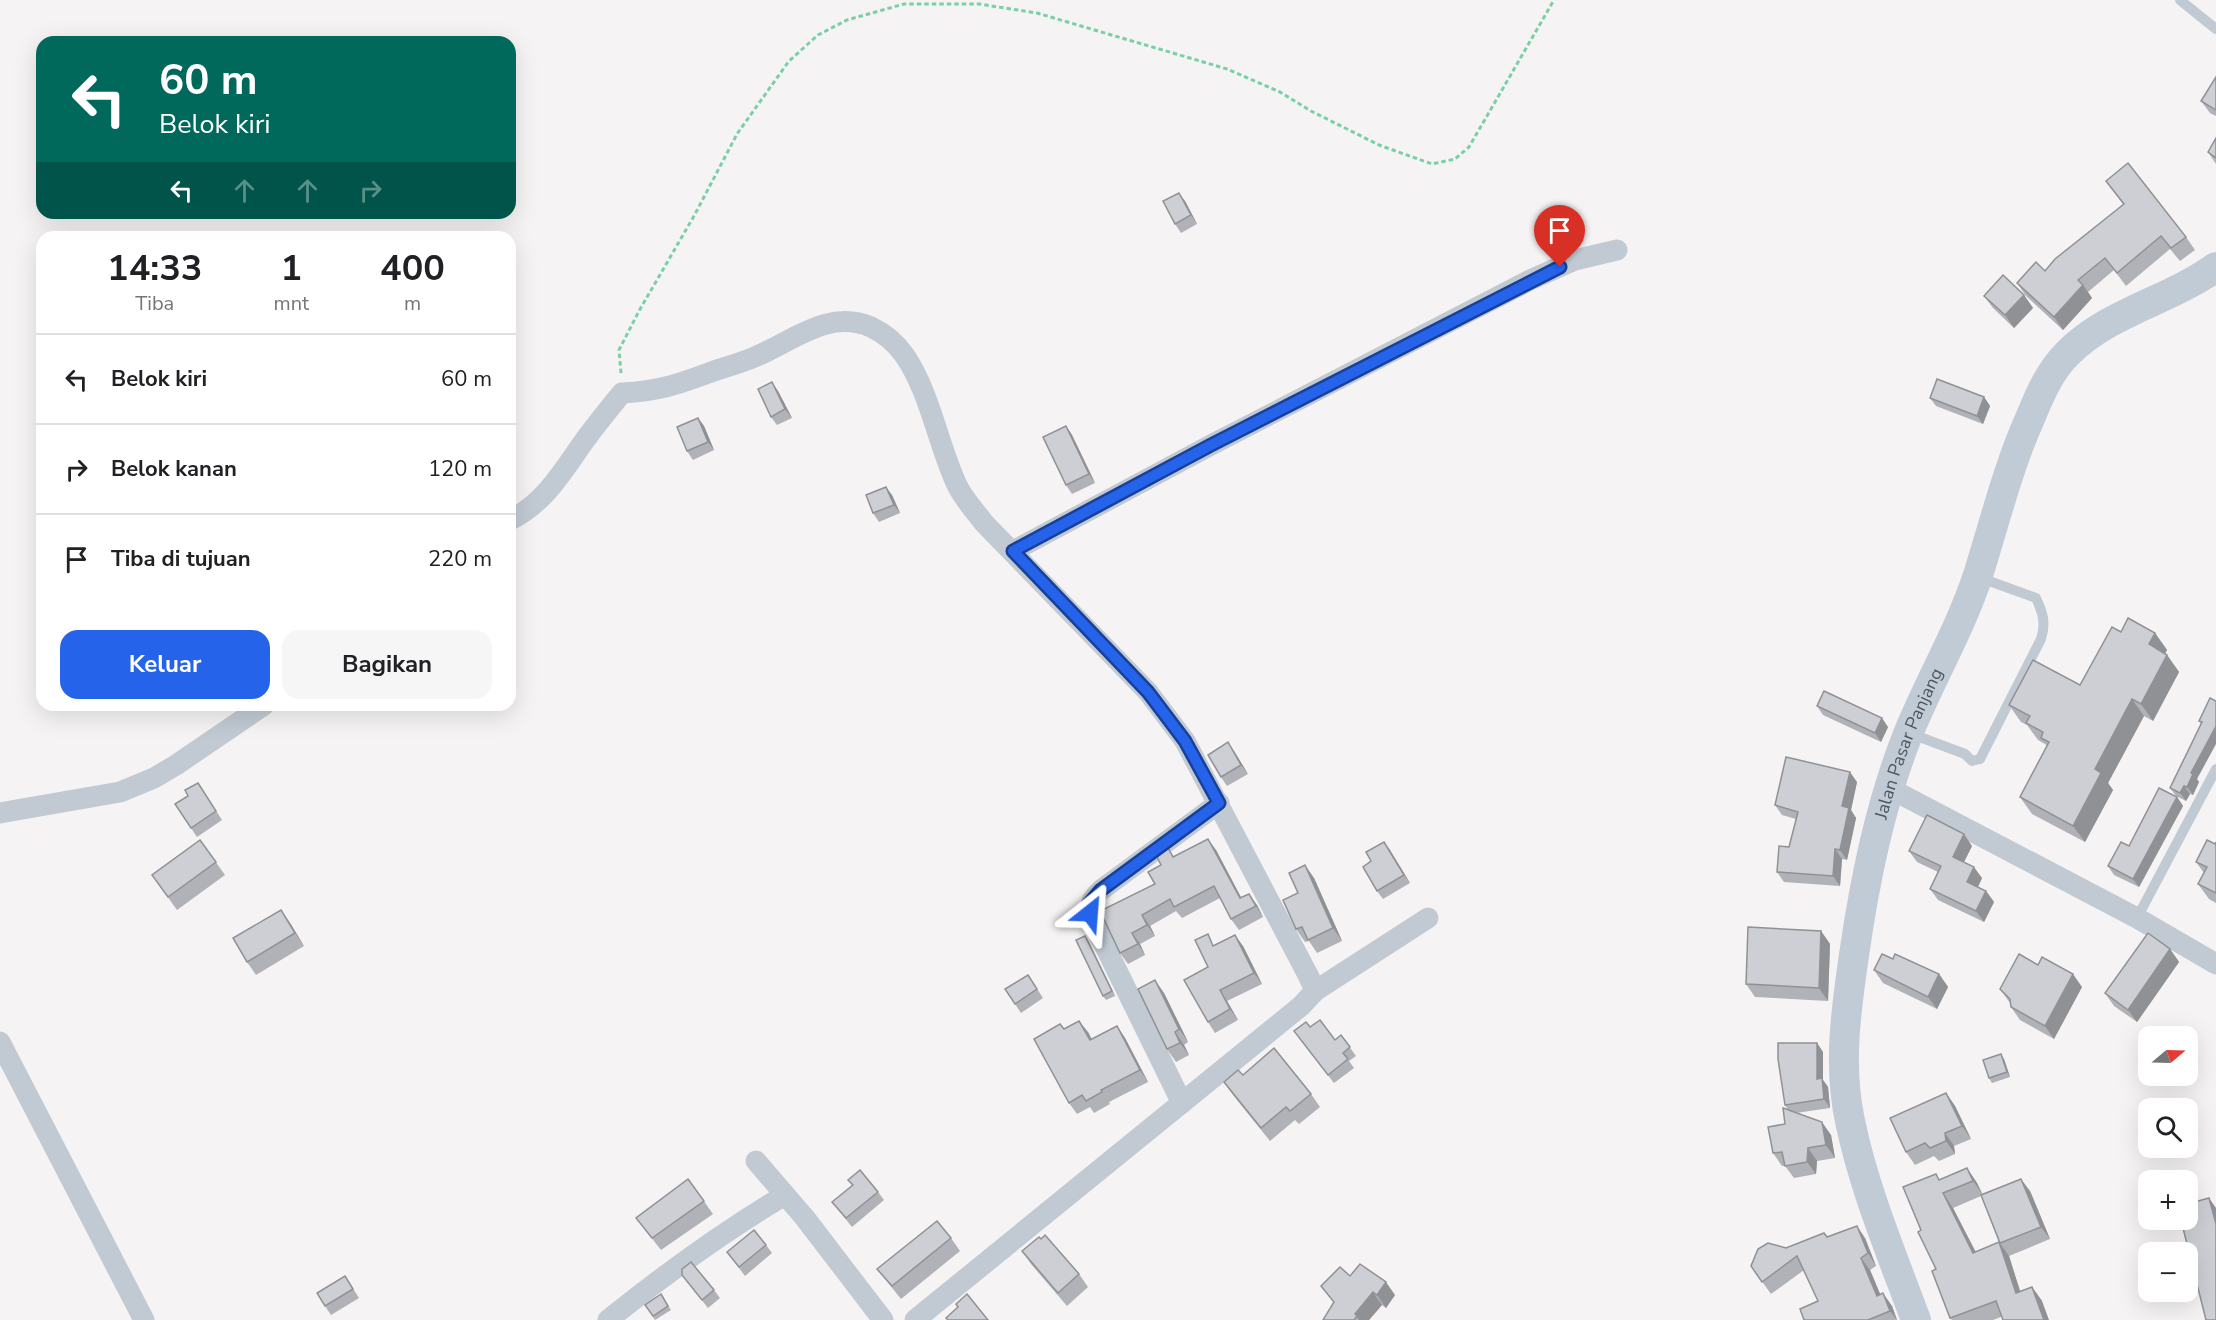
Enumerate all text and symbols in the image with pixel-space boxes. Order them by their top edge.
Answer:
text: 60 m [159,52,258,109]
icon: left [60,60,138,138]
text: Belok kiri [159,106,271,143]
icon: left [165,174,198,207]
icon: ahead [228,174,261,207]
icon: ahead [291,174,324,207]
icon: right [354,174,387,207]
pin [1534,205,1585,267]
icon: arrive [1543,214,1576,247]
text: 14:33 [107,244,202,293]
text: 1 [280,244,302,293]
text: 400 [380,244,445,293]
text: Tiba [135,290,174,317]
text: mnt [274,290,309,317]
text: m [404,290,421,317]
icon: left [60,363,93,396]
text: Belok kiri [111,364,207,394]
text: 60 m [441,364,492,394]
icon: right [60,453,93,486]
text: Belok kanan [111,454,237,484]
text: 120 m [428,454,492,484]
icon: arrive [60,543,93,576]
text: Tiba di tujuan [111,544,251,574]
text: 220 m [428,544,492,574]
button: Keluar [60,630,270,699]
button: Bagikan [282,630,492,699]
street label: Jalan Pasar Panjang [1869,664,1948,823]
position arrow [1058,881,1122,945]
north arrow [2138,1026,2198,1086]
map controls [2138,1026,2198,1302]
button: search [2138,1098,2198,1158]
button: + [2138,1170,2198,1230]
button: − [2138,1242,2198,1302]

